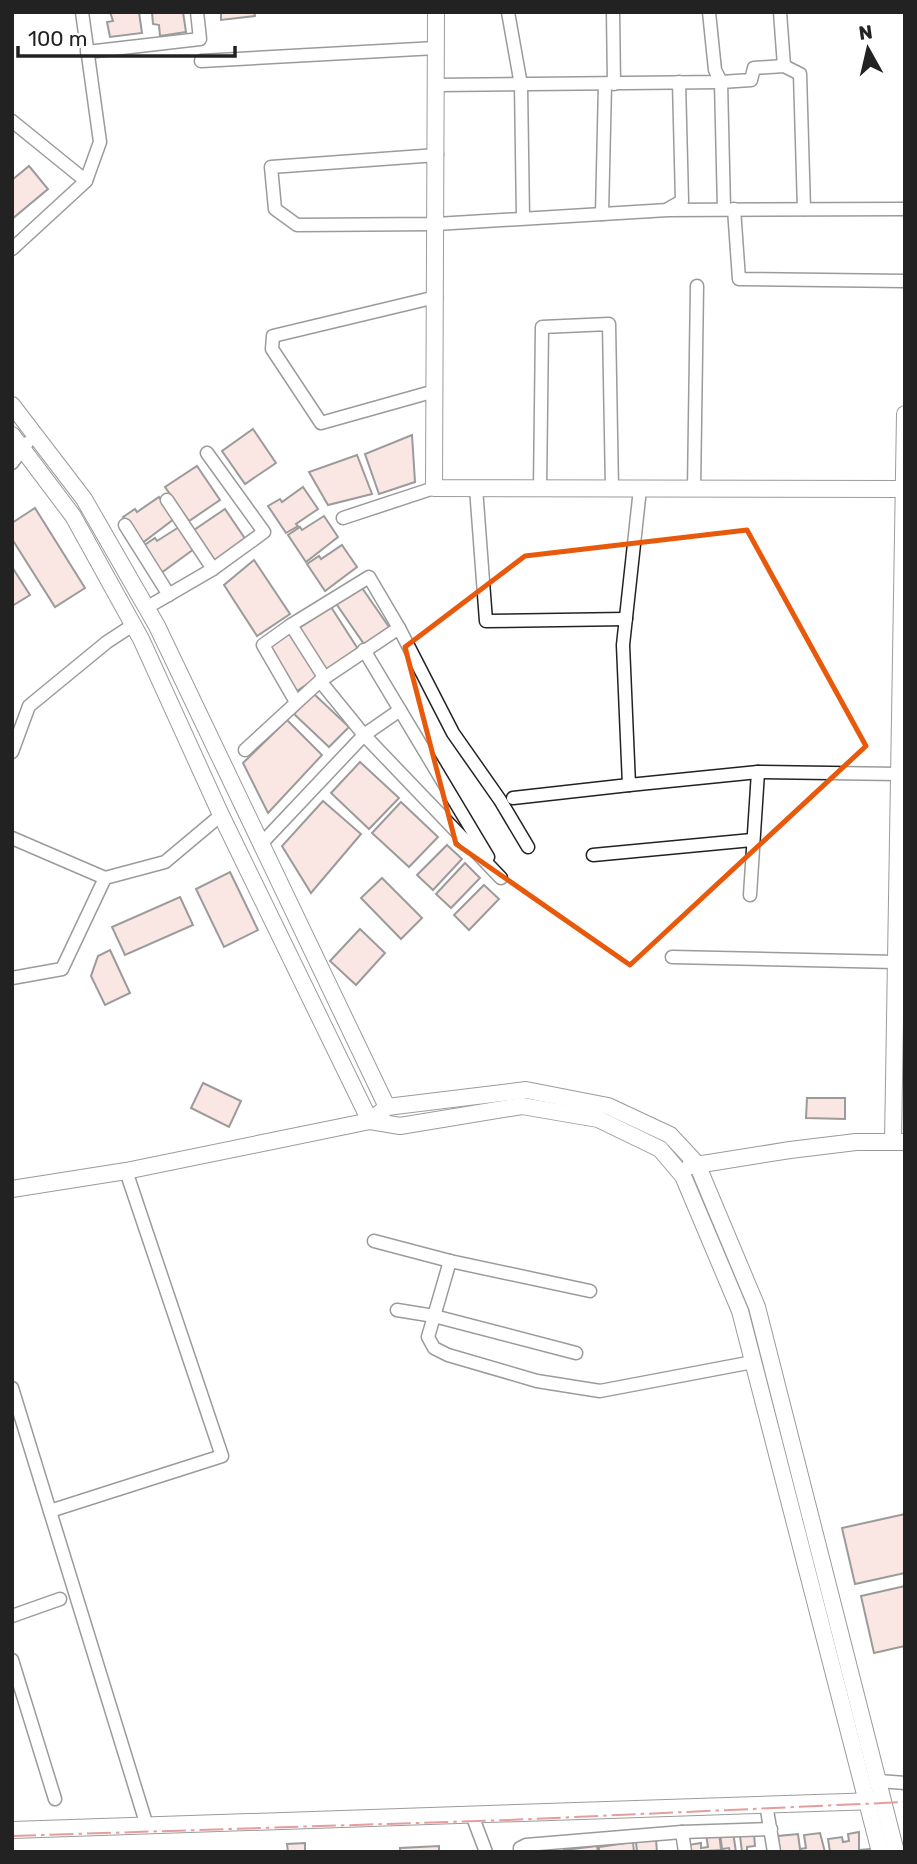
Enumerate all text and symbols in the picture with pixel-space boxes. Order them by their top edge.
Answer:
scale bar [18,14,234,58]
north arrow [833,14,903,84]
text: N [857,20,874,45]
text: 100 m [28,26,87,51]

